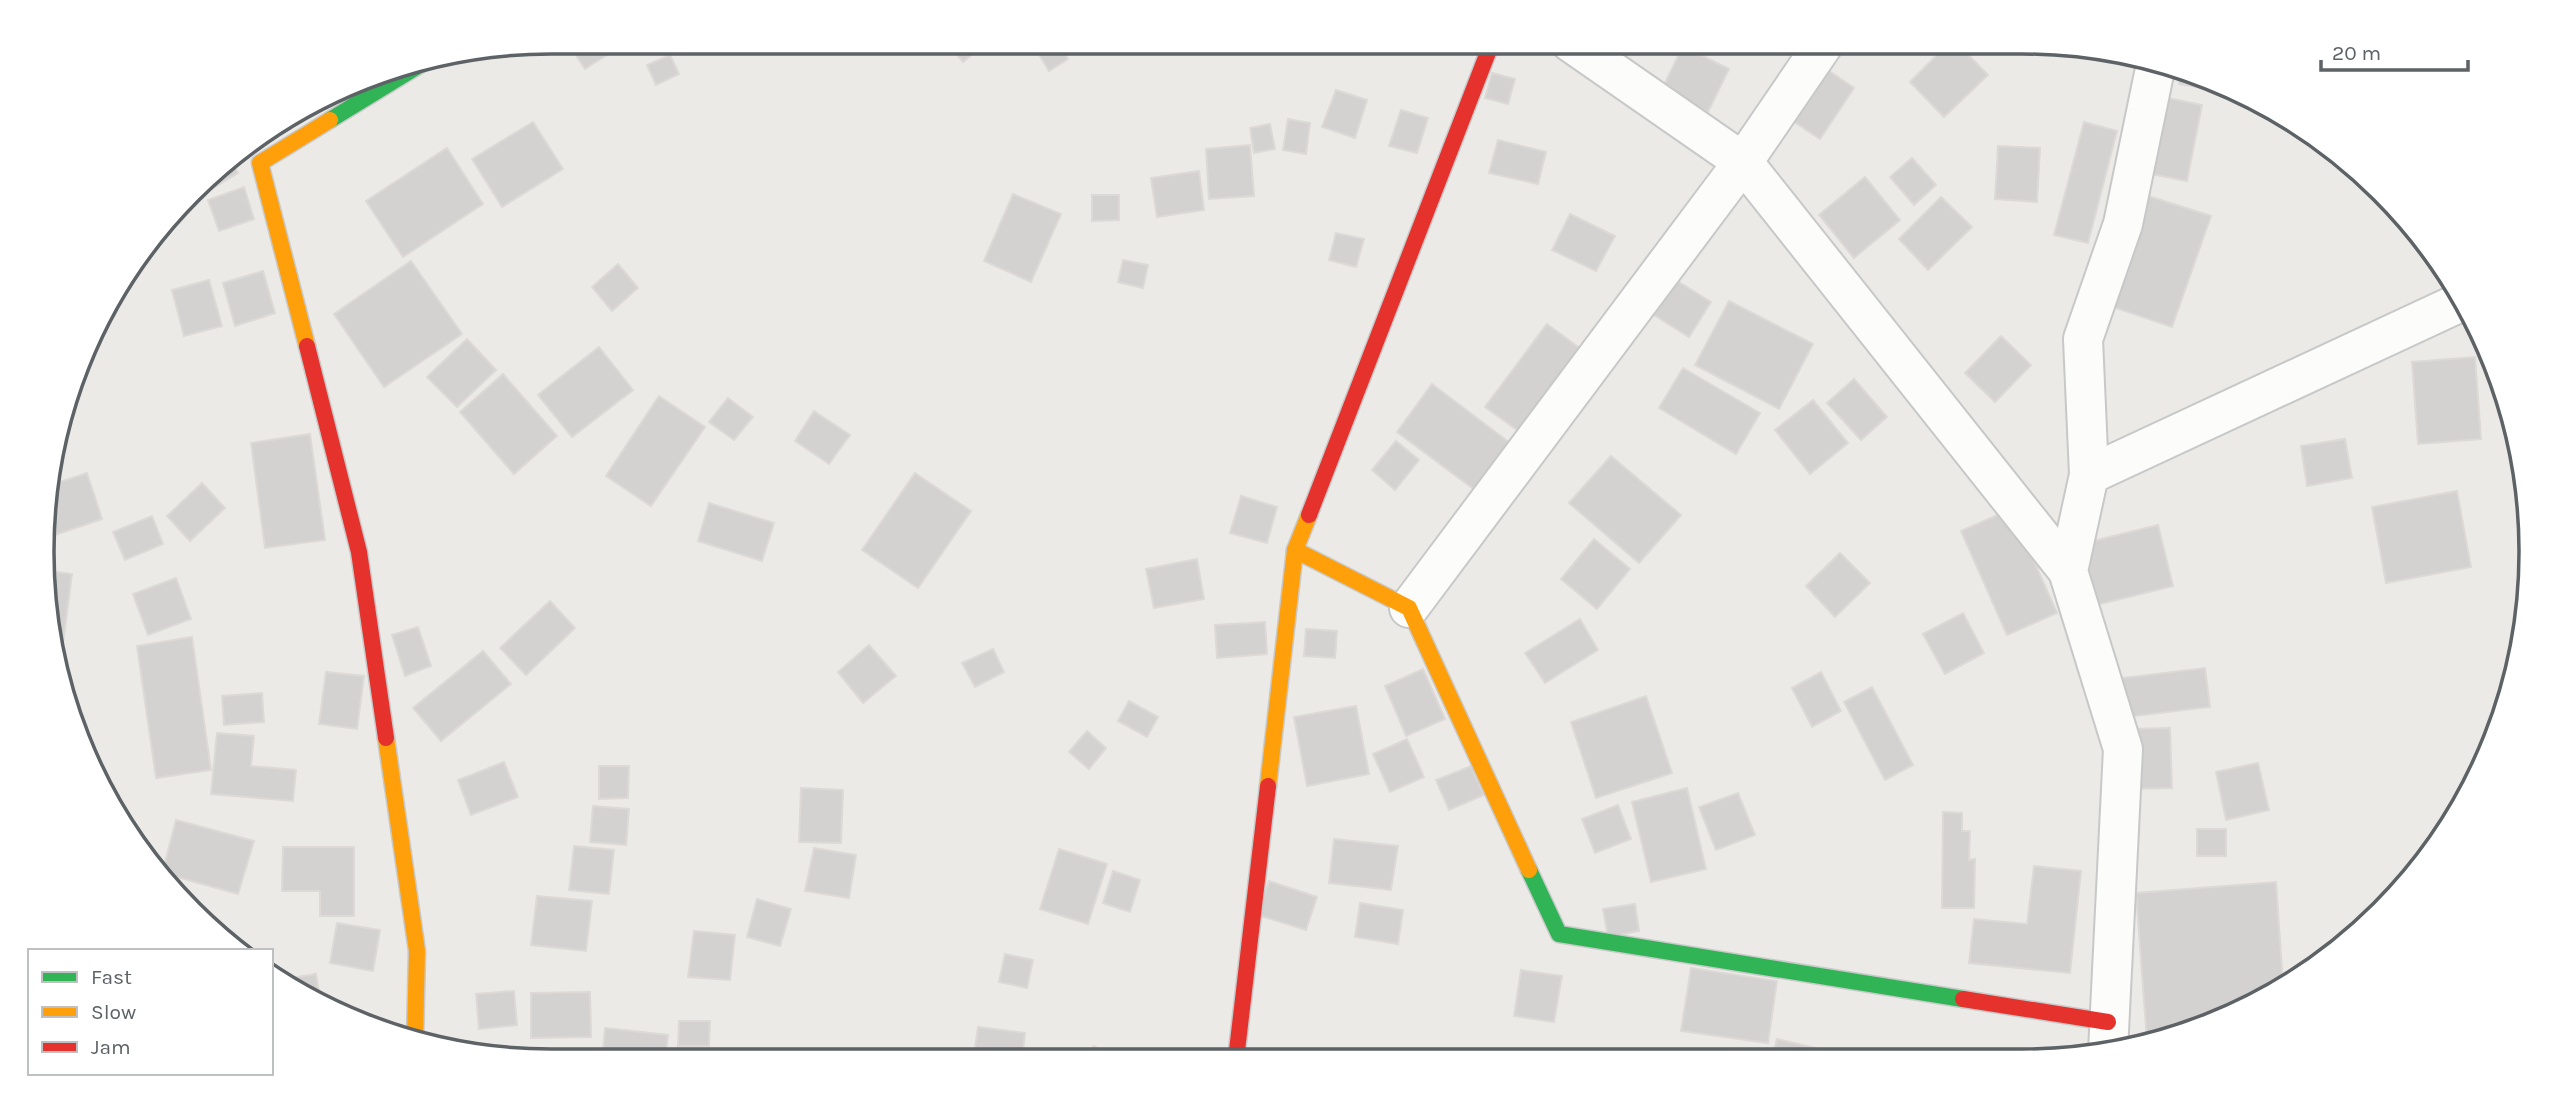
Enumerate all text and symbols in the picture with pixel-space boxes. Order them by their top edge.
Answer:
scale bar [2321,28,2468,72]
text: 20 m [2332,41,2381,65]
legend [28,949,273,1075]
text: Fast [91,965,132,989]
text: Slow [91,1000,136,1024]
text: Jam [91,1035,131,1059]

